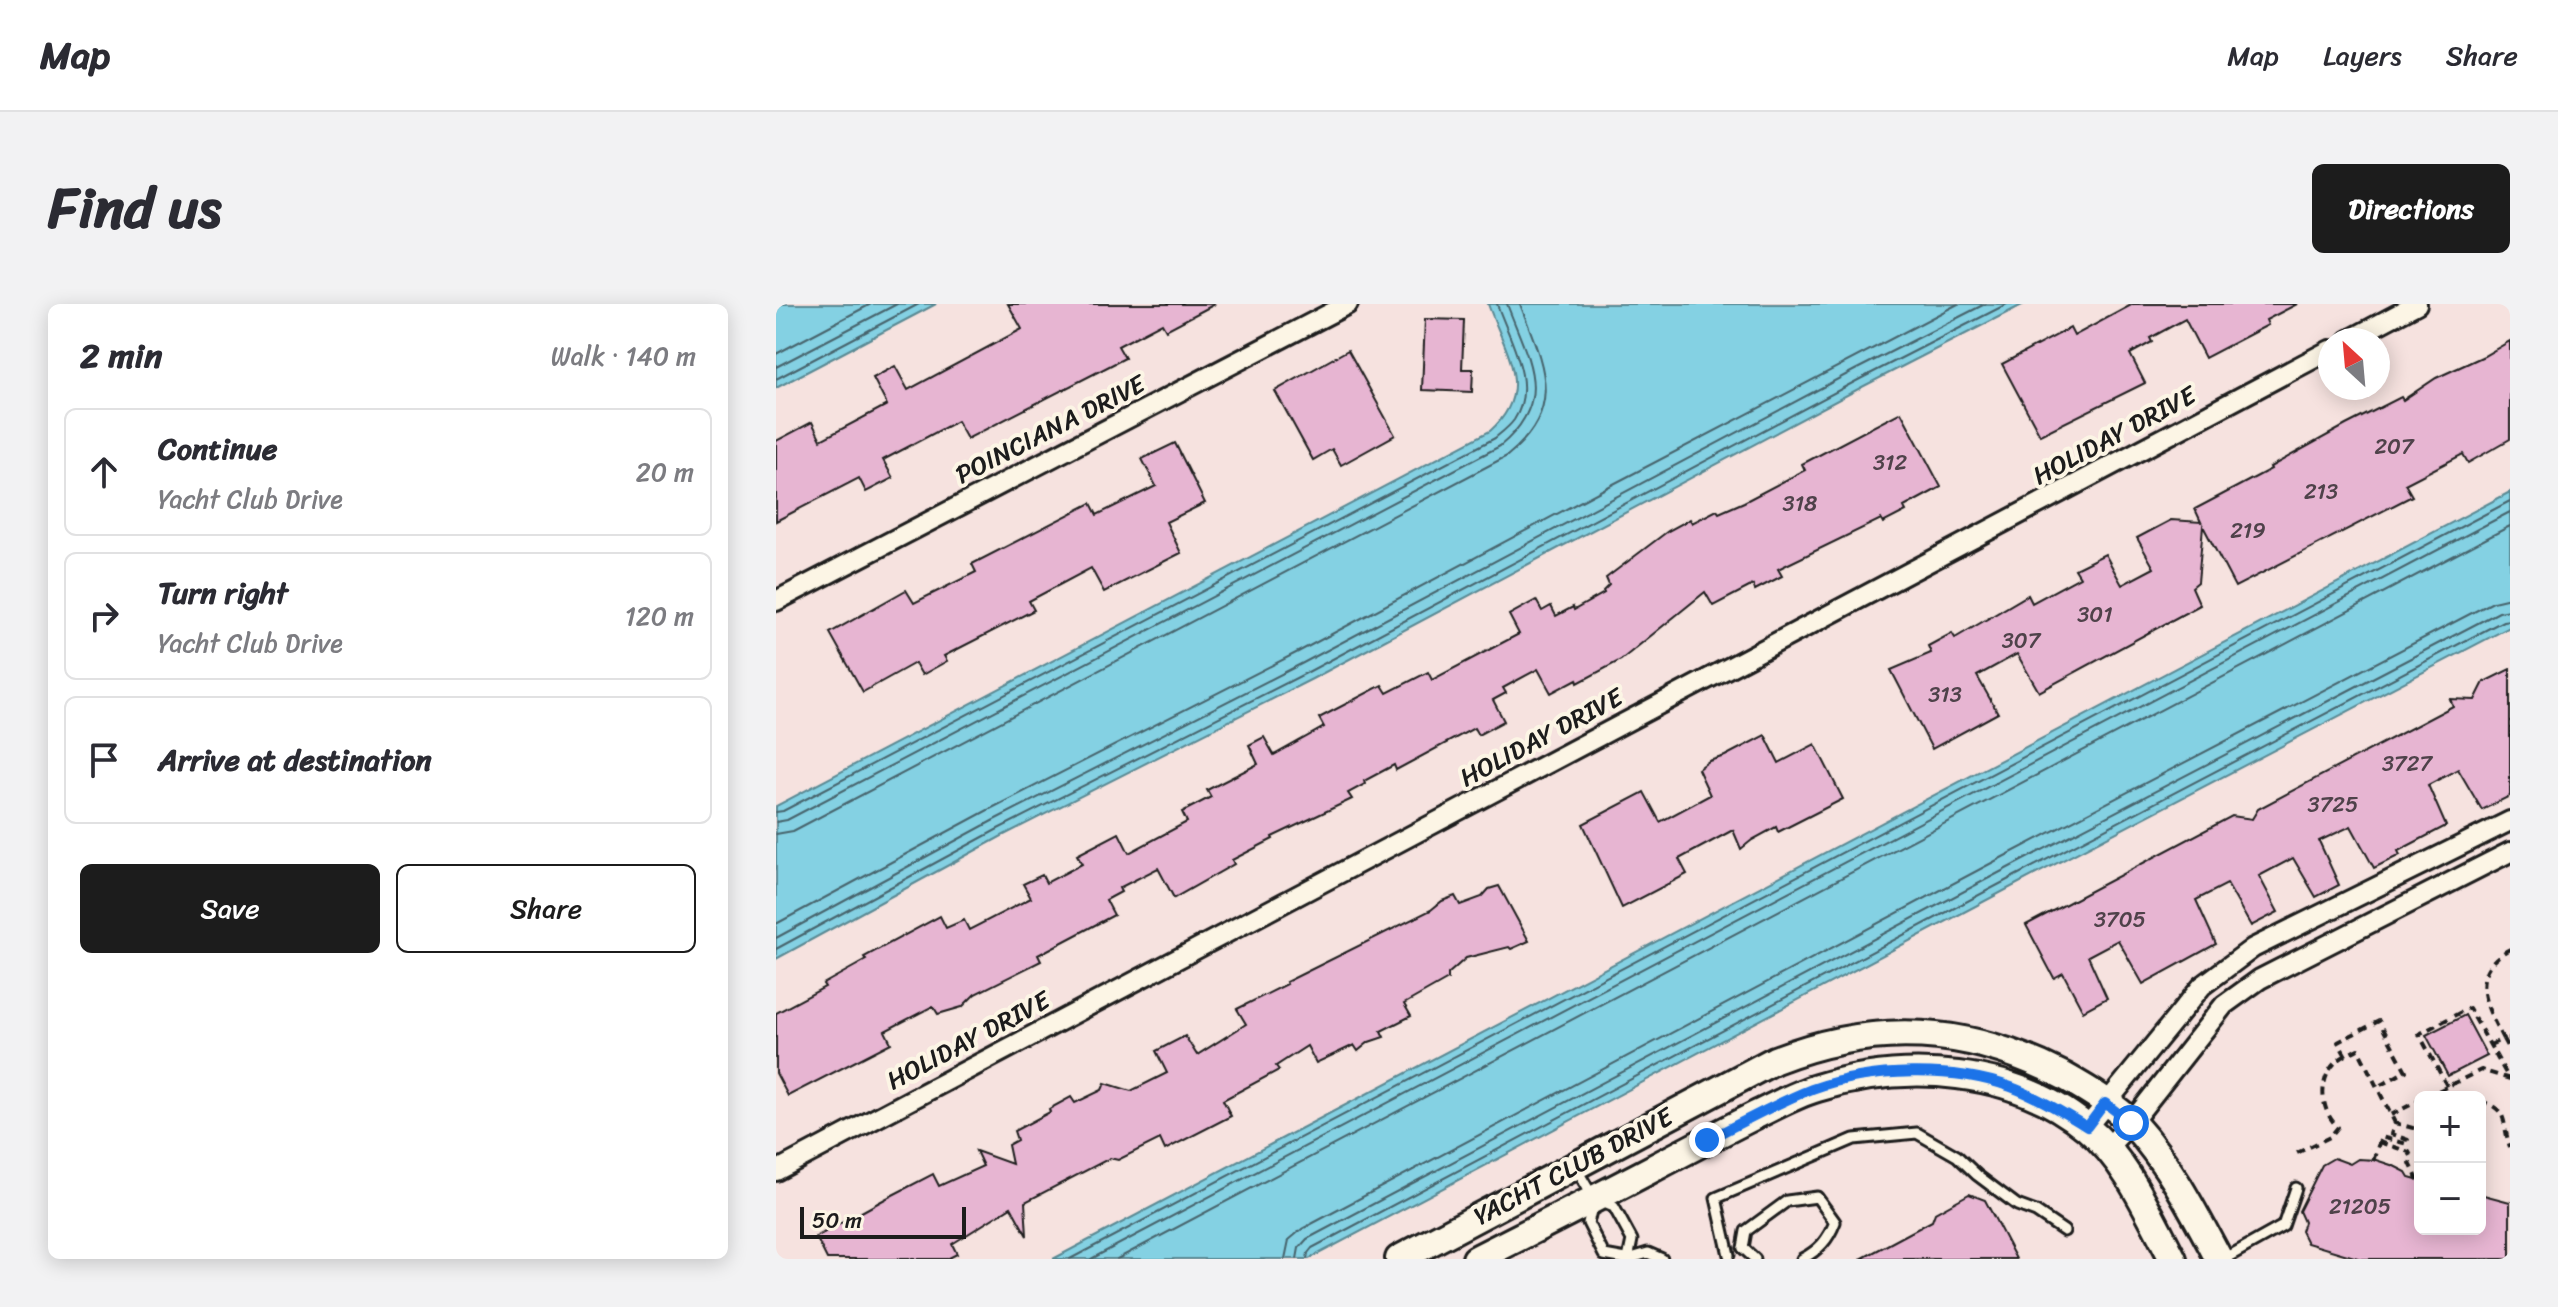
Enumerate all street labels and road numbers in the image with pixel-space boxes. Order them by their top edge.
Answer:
street label: POINCIANA DRIVE [947,361,1155,497]
street label: HOLIDAY DRIVE [2024,372,2206,498]
street label: HOLIDAY DRIVE [1451,674,1633,800]
street label: HOLIDAY DRIVE [878,977,1060,1103]
street label: YACHT CLUB DRIVE [1465,1093,1683,1238]

